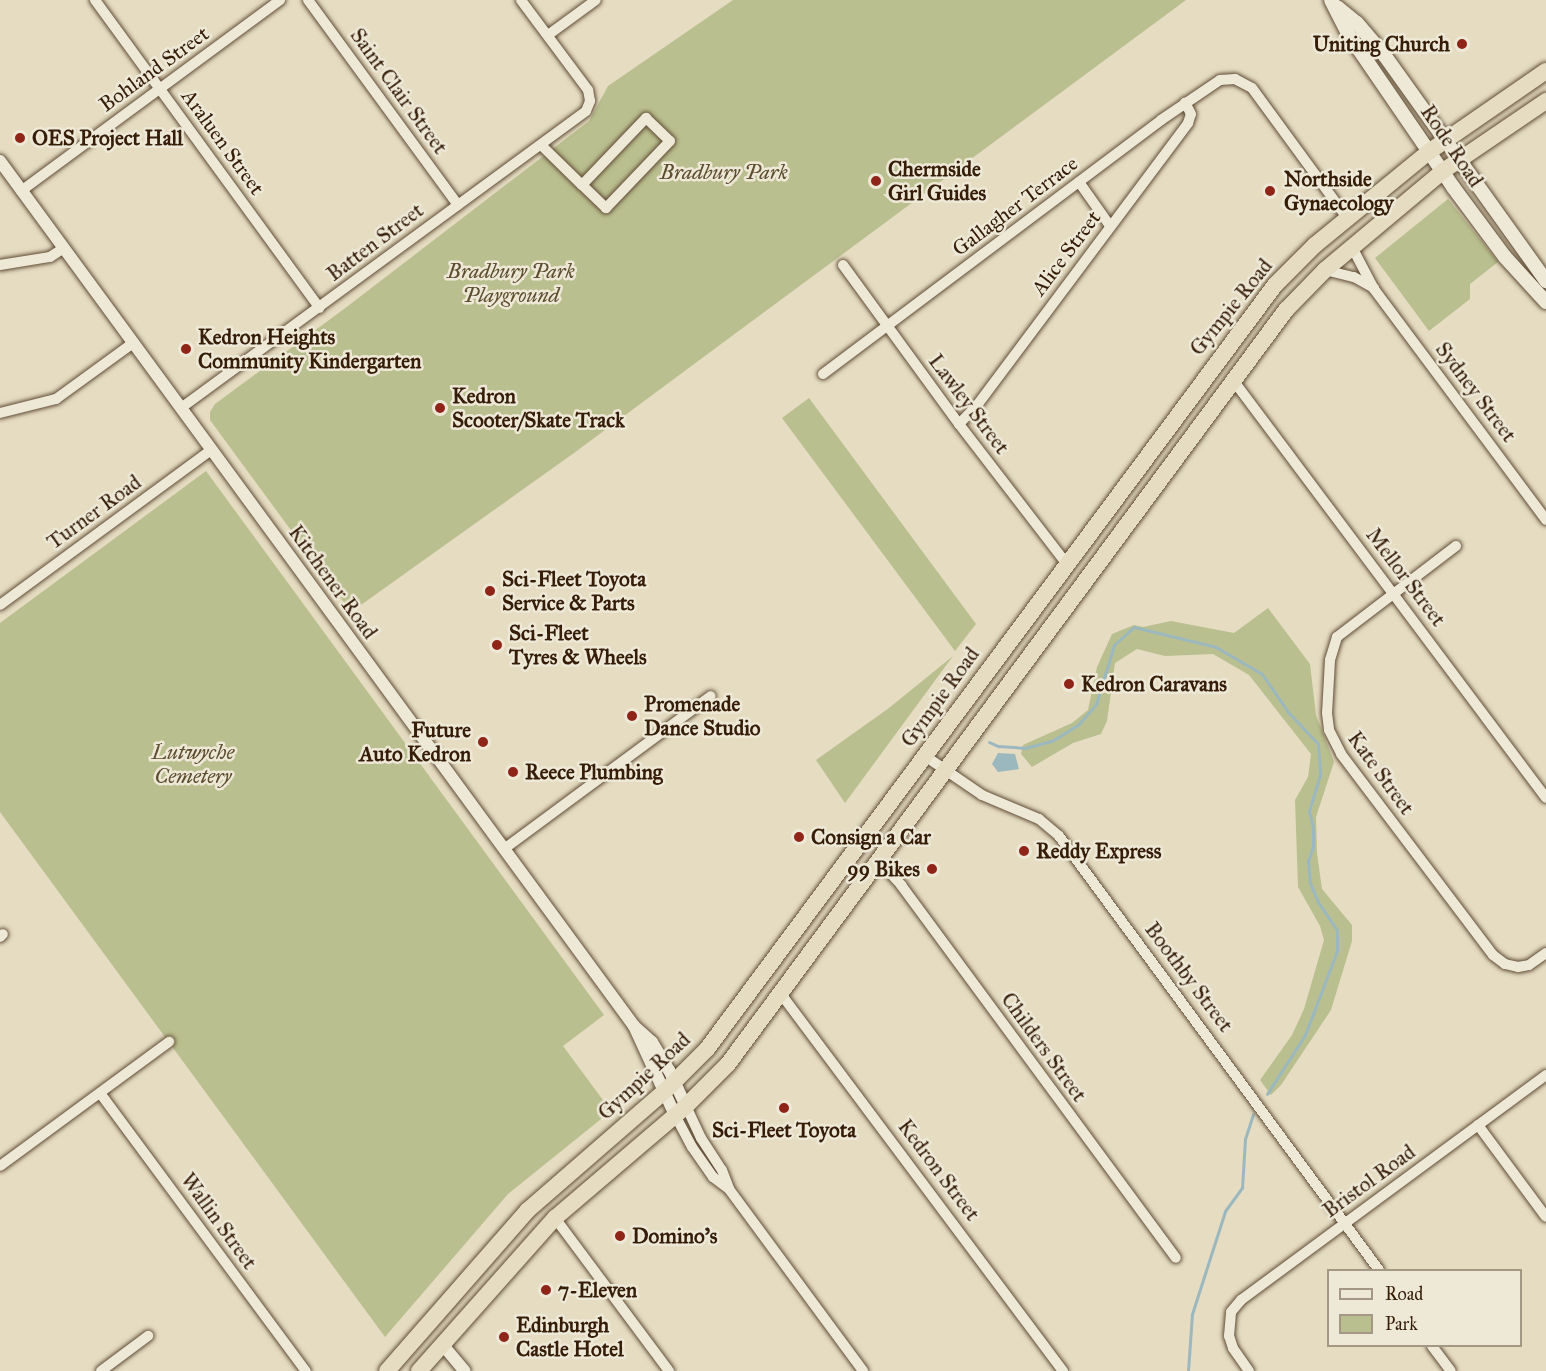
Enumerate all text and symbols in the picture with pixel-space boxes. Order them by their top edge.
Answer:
street label: Bohland Street [94,21,214,117]
street label: Saint Clair Street [345,23,453,159]
place label: Uniting Church [1313,31,1450,57]
marker: Uniting Church [1455,37,1469,51]
street label: Araluen Street [176,84,270,200]
street label: Rode Road [1415,100,1489,192]
place label: OES Project Hall [32,125,183,151]
marker: OES Project Hall [13,131,27,145]
street label: Gallagher Terrace [947,151,1083,261]
place label: Chermside Girl Guides [888,156,986,206]
park label: Bradbury Park [660,159,788,185]
place label: Northside Gynaecology [1284,166,1394,216]
marker: Chermside Girl Guides [869,174,883,188]
marker: Northside Gynaecology [1261,182,1279,200]
street label: Batten Street [322,198,428,286]
street label: Alice Street [1026,206,1106,300]
street label: Gympie Road [1184,254,1278,360]
park label: Bradbury Park Playground [447,258,575,308]
place label: Kedron Heights Community Kindergarten [198,324,421,374]
street label: Sydney Street [1430,337,1522,447]
marker: Kedron Heights Community Kindergarten [179,342,193,356]
street label: Lawley Street [923,349,1015,459]
place label: Kedron Scooter/Skate Track [452,383,625,433]
marker: Kedron Scooter/Skate Track [433,401,447,415]
street label: Turner Road [42,469,146,555]
street label: Kitchener Road [283,520,383,644]
street label: Mellor Street [1361,523,1451,631]
place label: Sci-Fleet Toyota Service & Parts [502,566,646,616]
marker: Sci-Fleet Toyota Service & Parts [483,584,497,598]
place label: Sci-Fleet Tyres & Wheels [509,620,647,670]
marker: Sci-Fleet Tyres & Wheels [490,638,504,652]
street label: Gympie Road [895,642,985,752]
place label: Kedron Caravans [1081,671,1227,697]
marker: Kedron Caravans [1062,677,1076,691]
place label: Promenade Dance Studio [644,691,761,741]
marker: Promenade Dance Studio [625,709,639,723]
place label: Future Auto Kedron [359,717,471,767]
street label: Kate Street [1342,727,1420,819]
marker: Future Auto Kedron [476,735,490,749]
park label: Lutwyche Cemetery [152,739,234,789]
place label: Reece Plumbing [525,759,663,785]
marker: Reece Plumbing [506,765,520,779]
place label: Consign a Car [811,824,931,850]
marker: Consign a Car [792,830,806,844]
place label: Reddy Express [1036,838,1161,864]
marker: Reddy Express [1017,844,1031,858]
place label: 99 Bikes [847,856,920,882]
marker: 99 Bikes [925,862,939,876]
street label: Boothby Street [1140,917,1238,1037]
street label: Childers Street [996,987,1092,1107]
street label: Gympie Road [593,1027,695,1125]
marker: Sci-Fleet Toyota [777,1101,791,1115]
street label: Kedron Street [893,1114,985,1226]
place label: Sci-Fleet Toyota [712,1117,856,1143]
street label: Bristol Road [1318,1139,1420,1223]
street label: Wallin Street [176,1168,262,1274]
place label: Domino's [632,1223,717,1249]
marker: Domino's [613,1229,627,1243]
legend [1327,1269,1522,1347]
place label: 7-Eleven [558,1277,637,1303]
marker: 7-Eleven [539,1283,553,1297]
text: Road [1385,1283,1423,1305]
place label: Edinburgh Castle Hotel [516,1312,624,1362]
text: Park [1385,1313,1418,1335]
marker: Edinburgh Castle Hotel [497,1330,511,1344]

